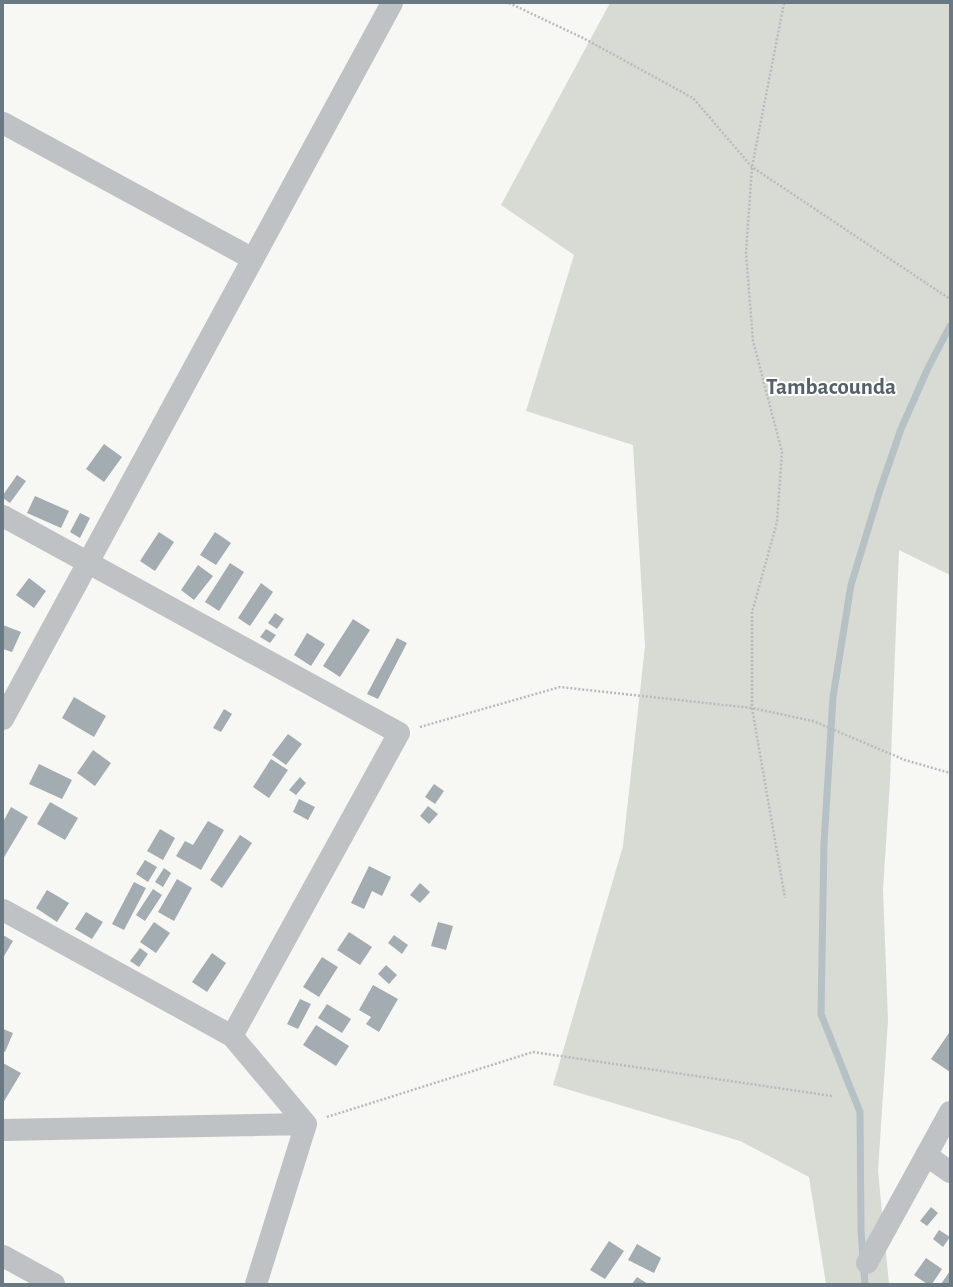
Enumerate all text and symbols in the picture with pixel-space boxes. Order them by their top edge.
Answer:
district label: Tambacounda [766,376,896,399]

